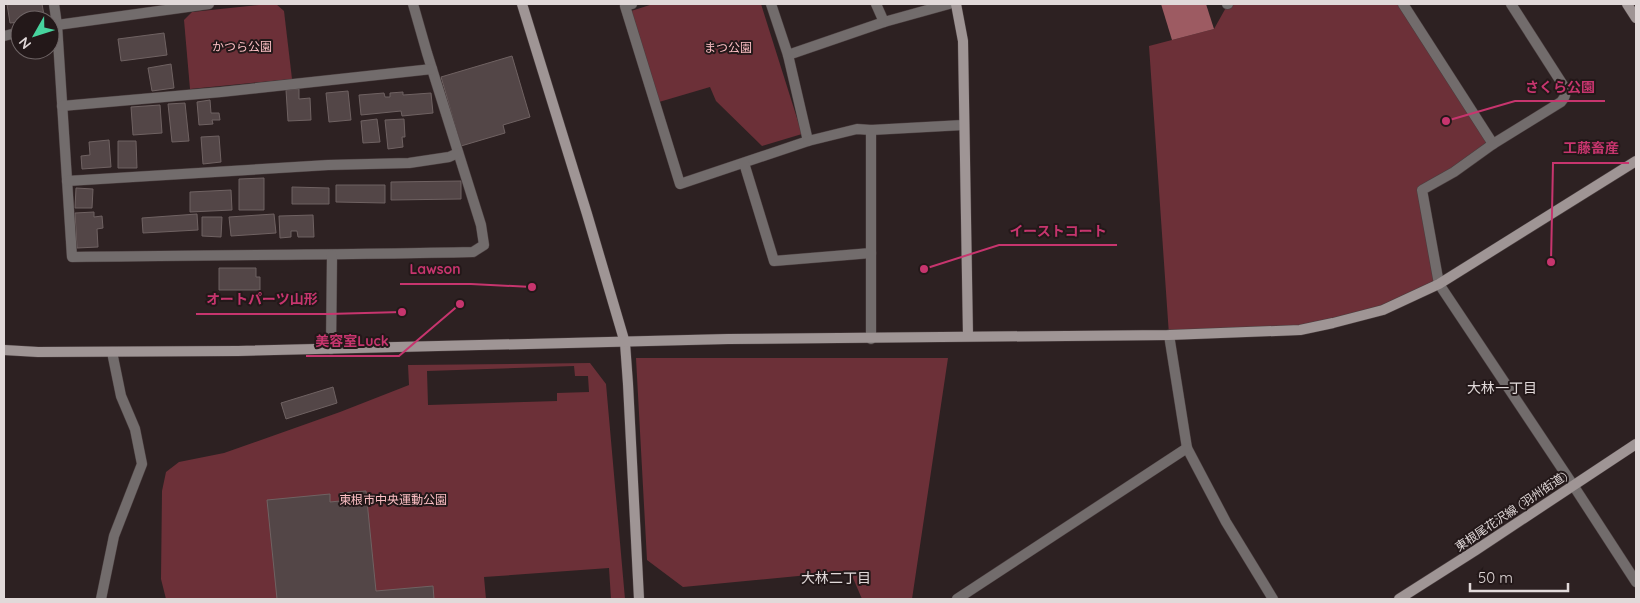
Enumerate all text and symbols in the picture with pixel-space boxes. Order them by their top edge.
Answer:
north arrow [10,10,60,60]
text: N [15,34,35,53]
park label: かつら公園 [212,39,272,54]
park label: まつ公園 [704,40,752,55]
callout: さくら公園 [1515,72,1605,101]
text: さくら公園 [1525,78,1595,96]
callout: 工藤畜産 [1553,134,1629,163]
text: 工藤畜産 [1563,139,1619,157]
callout: イーストコート [999,216,1117,245]
text: イーストコート [1009,222,1107,240]
callout: Lawson [400,255,471,284]
text: Lawson [409,260,461,278]
callout: オートパーツ山形 [196,285,328,314]
text: オートパーツ山形 [206,290,318,308]
callout: 美容室Luck [306,327,399,356]
text: 美容室Luck [315,332,389,350]
district label: 大林一丁目 [1467,379,1537,397]
street label: 東根尾花沢線 (羽州街道) [1452,468,1570,554]
park label: 東根市中央運動公園 [339,492,447,507]
scale bar [1470,560,1568,592]
text: 50 m [1478,568,1513,587]
district label: 大林二丁目 [801,569,871,587]

